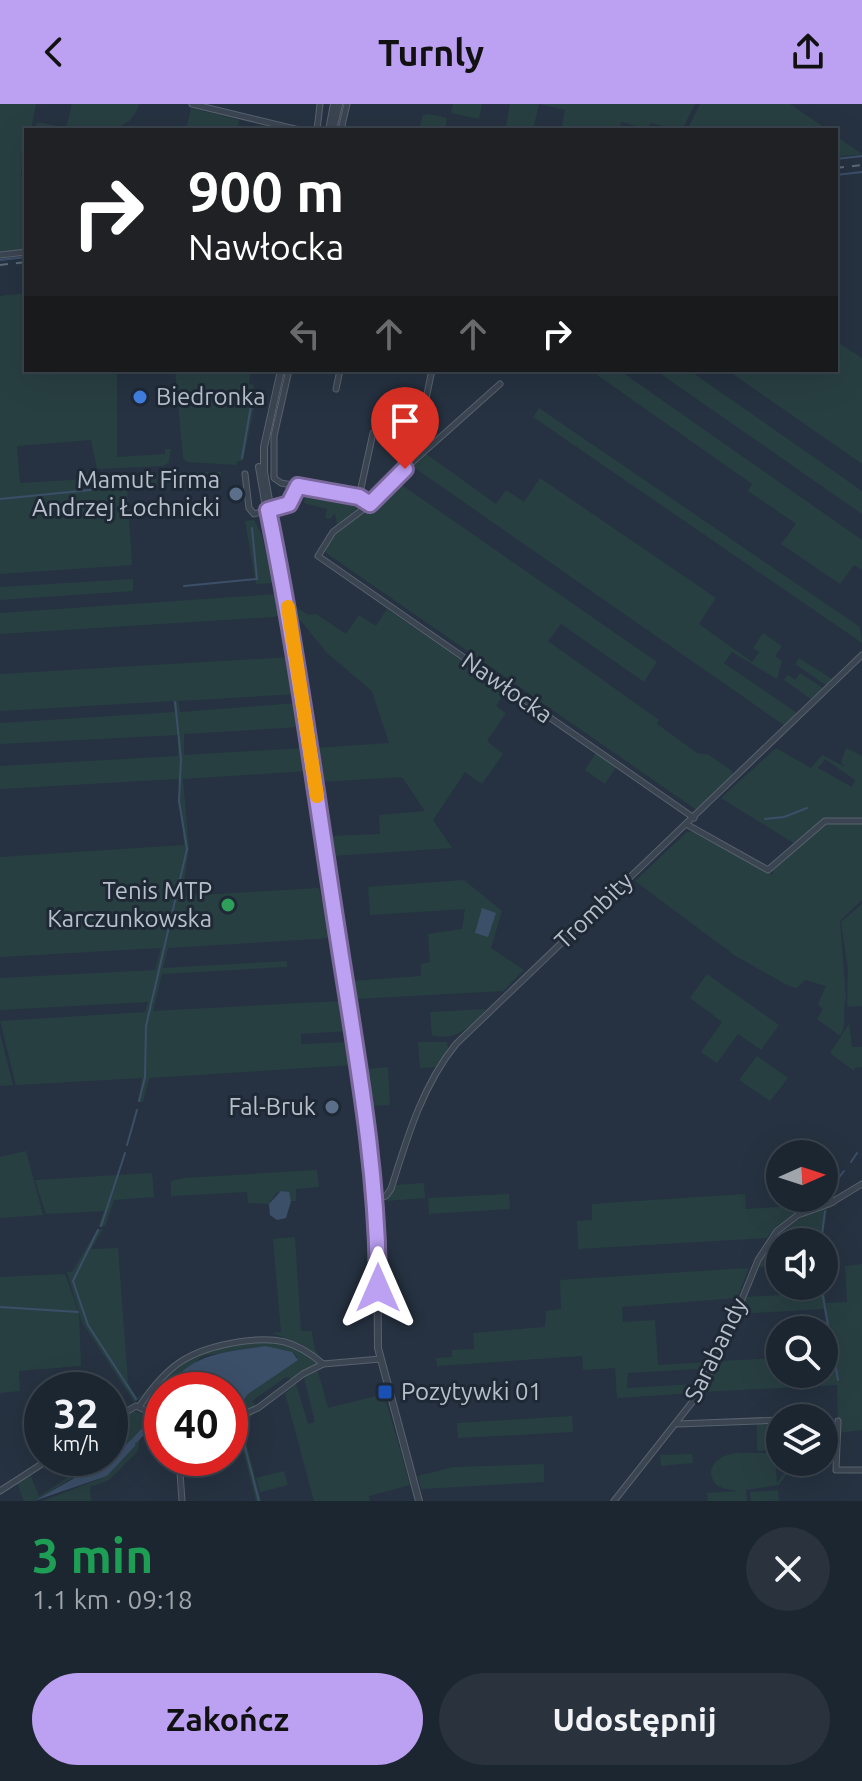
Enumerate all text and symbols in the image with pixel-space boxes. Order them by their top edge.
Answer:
icon: back [32,30,76,74]
icon: share [786,30,830,74]
text: Turnly [378,32,484,73]
icon: right [56,160,160,264]
text: 900 m [188,160,344,223]
text: Nawłocka [188,226,344,267]
icon: left [283,312,327,356]
icon: ahead [367,312,411,356]
icon: ahead [451,312,495,356]
icon: right [535,312,579,356]
place label: Biedronka [156,383,266,410]
pin [371,387,439,469]
marker: Biedronka [131,388,149,406]
icon: arrive [383,399,427,443]
place label: Mamut Firma Andrzej Łochnicki [32,466,220,521]
marker: Mamut Firma Andrzej Łochnicki [227,485,245,503]
street label: Nawłocka [457,647,558,729]
street label: Trombity [549,867,638,954]
place label: Tenis MTP Karczunkowska [47,877,212,932]
marker: Tenis MTP Karczunkowska [219,896,237,914]
place label: Fal-Bruk [229,1093,316,1120]
marker: Fal-Bruk [323,1098,341,1116]
north arrow [766,1140,838,1212]
map controls [766,1140,838,1476]
button: sound [766,1228,838,1300]
position arrow [336,1246,420,1330]
street label: Sarabandy [679,1293,752,1406]
button: search [766,1316,838,1388]
speed limit sign: 40 [144,1372,248,1476]
place label: Pozytywki 01 [401,1378,542,1405]
marker: Pozytywki 01 [376,1383,394,1401]
text: 32 [53,1391,99,1436]
button: layers [766,1404,838,1476]
text: km/h [53,1432,99,1455]
button: close [746,1527,830,1611]
text: 3 min [32,1528,153,1582]
text: 1.1 km · 09:18 [32,1585,193,1614]
button: Zakończ [32,1673,423,1765]
button: Udostępnij [439,1673,830,1765]

